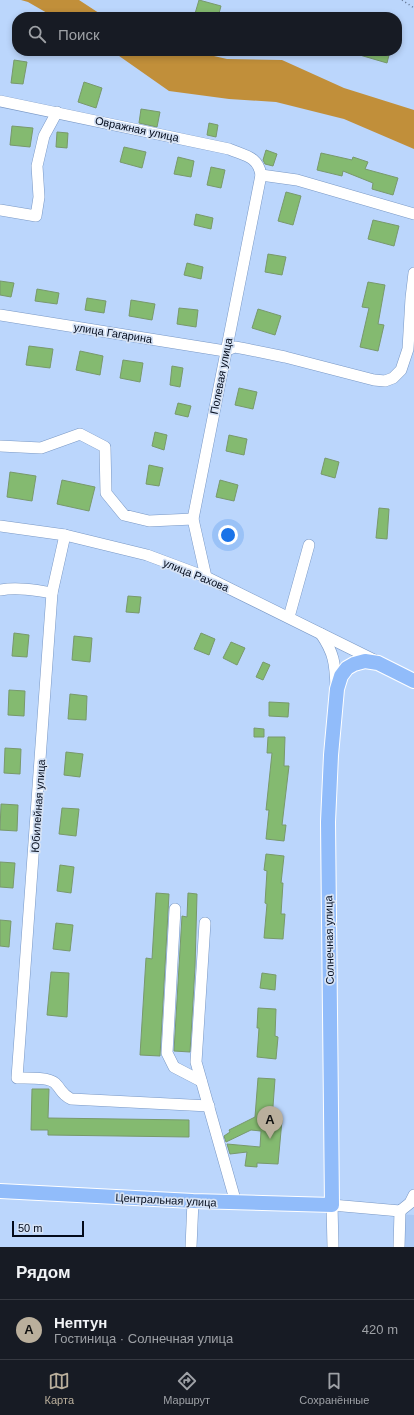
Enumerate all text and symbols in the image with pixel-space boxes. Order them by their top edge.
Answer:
search box [12,12,402,56]
icon: search [26,23,48,45]
text: Поиск [58,26,100,43]
street label: Овражная улица [94,114,181,144]
street label: улица Гагарина [73,321,154,345]
street label: Полевая улица [208,336,234,415]
your location [218,525,238,545]
street label: улица Рахова [161,556,231,594]
street label: Юбилейная улица [29,758,47,853]
street label: Солнечная улица [322,894,336,985]
pin: A [257,1106,283,1139]
street label: Центральная улица [115,1191,218,1209]
scale bar [12,1219,84,1238]
text: 50 m [18,1222,42,1234]
text: Рядом [16,1263,71,1282]
text: Нептун [54,1314,107,1331]
text: A [24,1322,34,1337]
text: 420 m [362,1322,398,1337]
text: Гостиница · Солнечная улица [54,1331,233,1346]
tab: Карта [45,1370,74,1406]
tab: Маршрут [163,1370,210,1406]
tab: Сохранённые [299,1370,369,1406]

